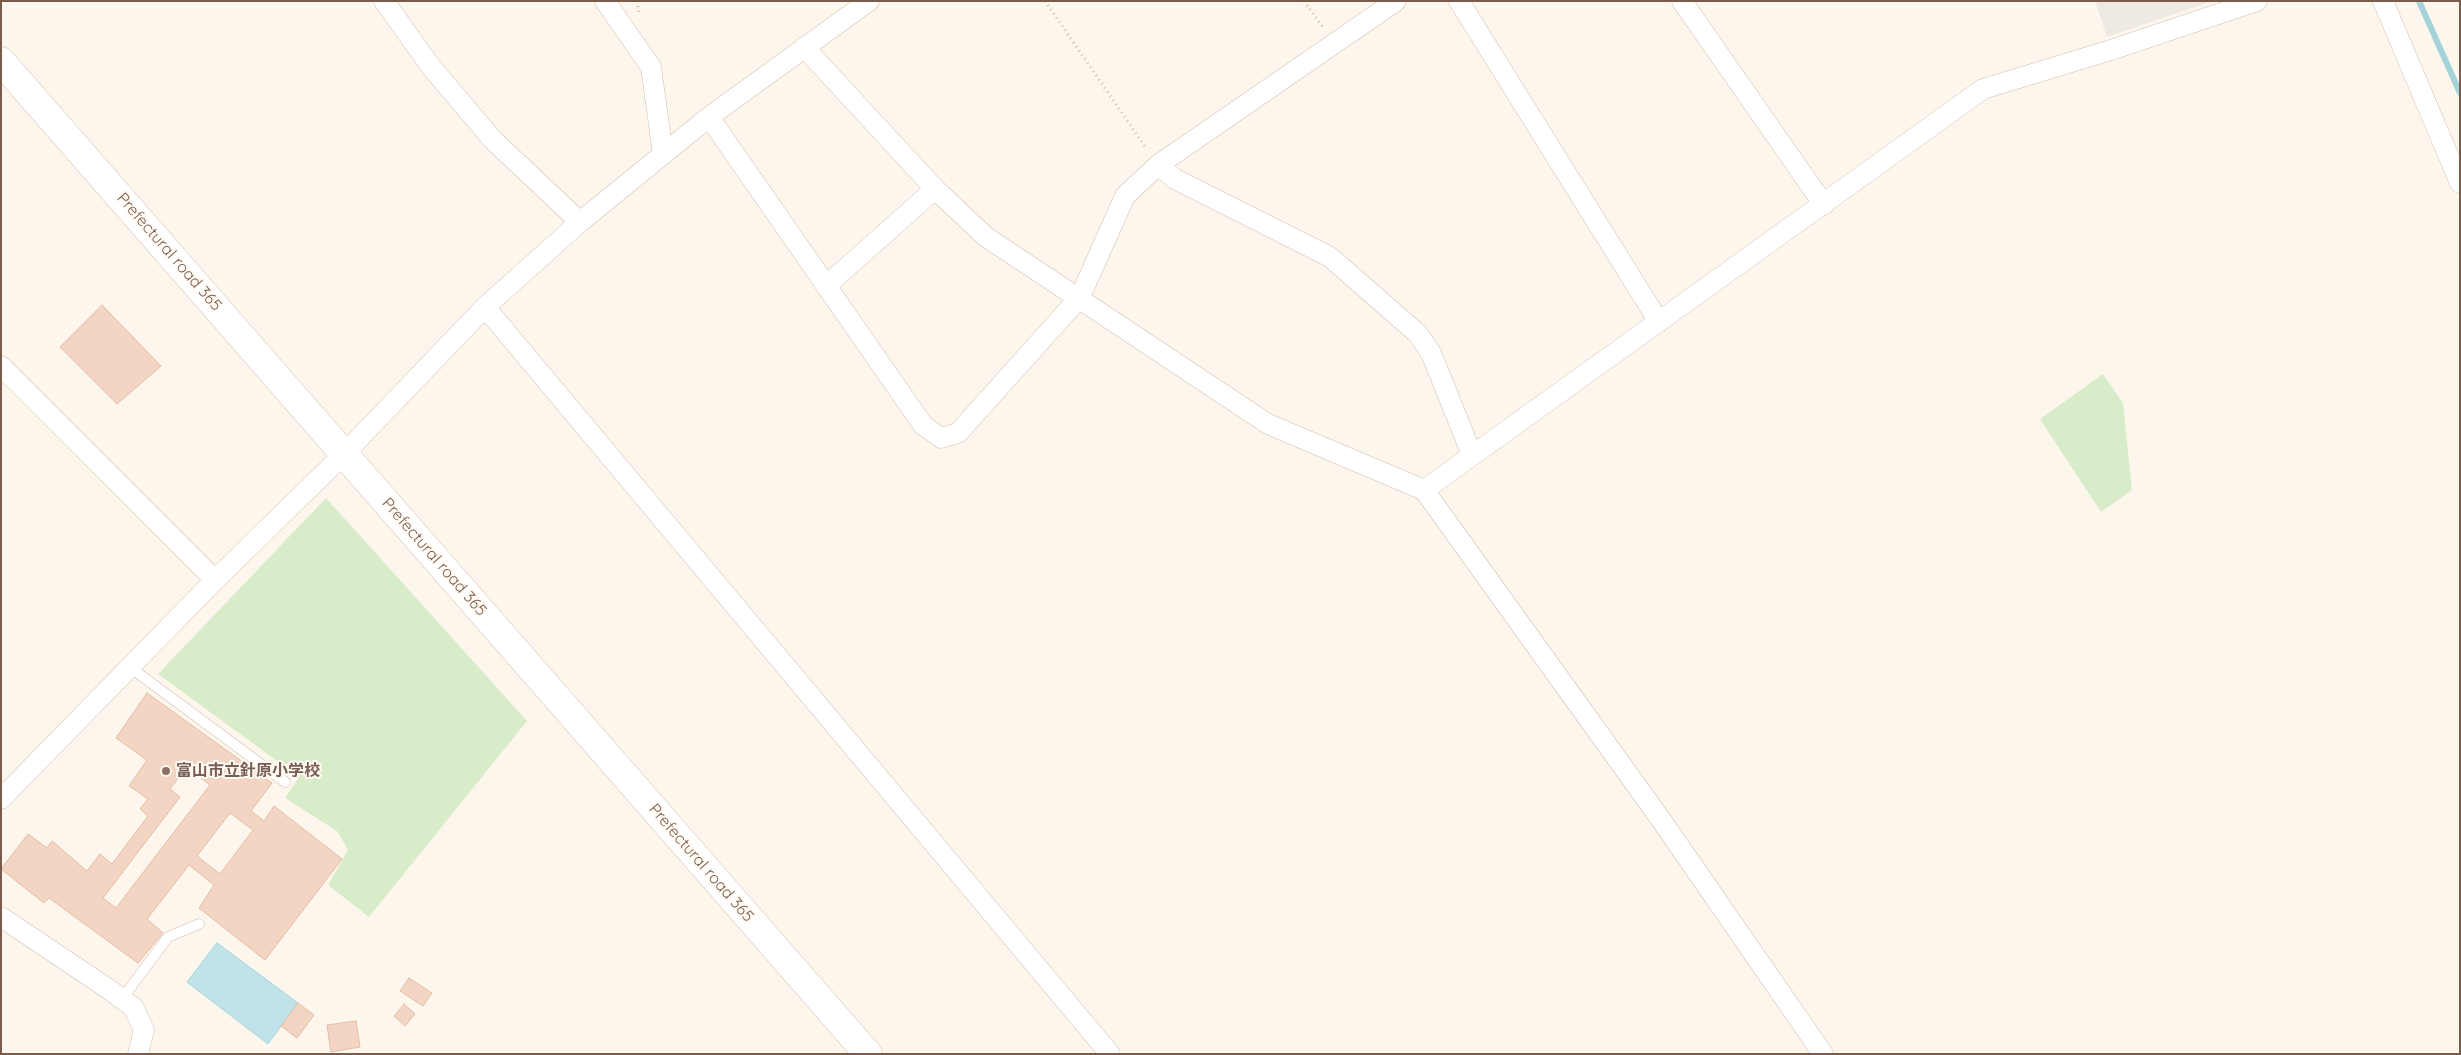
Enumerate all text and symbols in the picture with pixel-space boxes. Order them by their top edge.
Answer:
street label: Prefectural road 365 [113,189,225,315]
street label: Prefectural road 365 [378,494,490,620]
place label: 富山市立針原小学校 [176,761,320,781]
marker: 富山市立針原小学校 [160,765,172,777]
street label: Prefectural road 365 [645,800,757,926]

